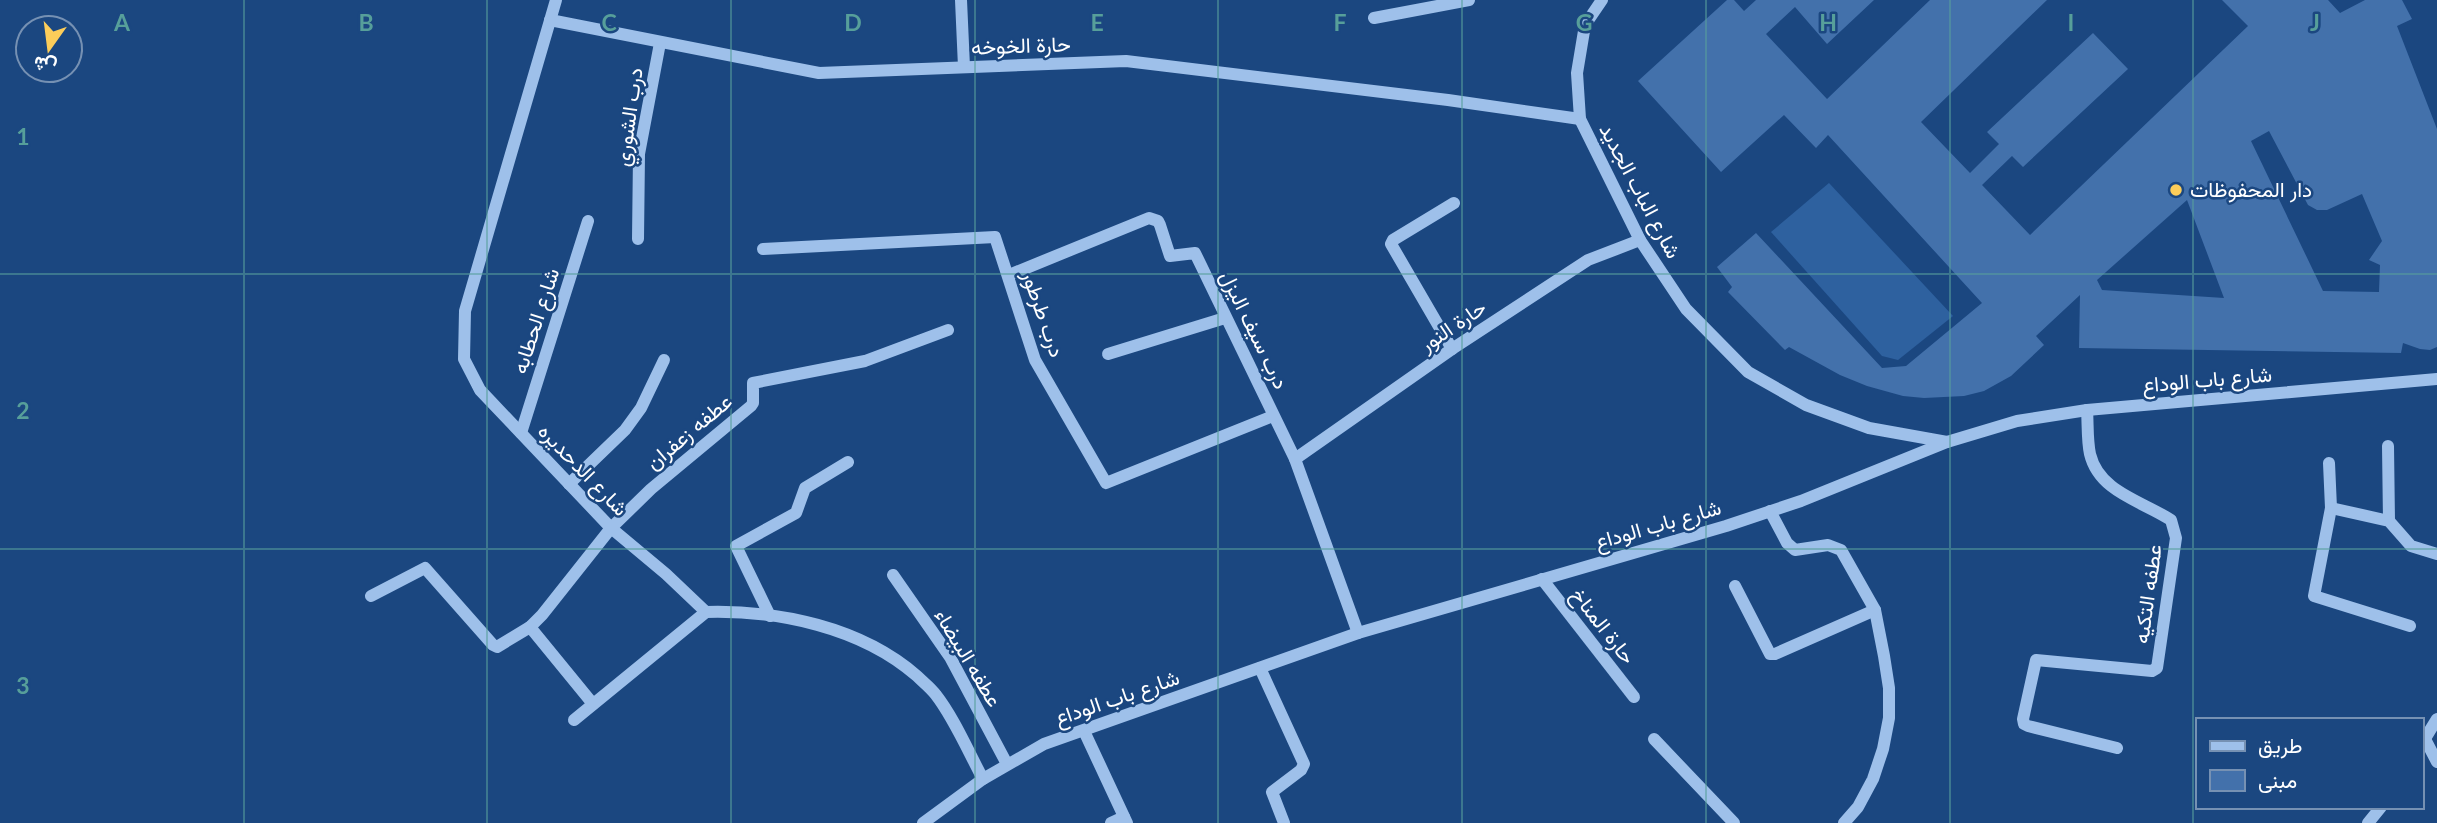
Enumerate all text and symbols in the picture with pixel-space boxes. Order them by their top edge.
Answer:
text: A [113,8,131,36]
text: B [358,8,374,36]
text: C [601,8,617,36]
text: D [844,8,862,36]
text: E [1090,8,1104,36]
text: F [1333,8,1347,36]
text: G [1576,8,1592,36]
text: H [1819,8,1837,36]
text: I [2068,8,2074,36]
text: J [2310,8,2320,36]
north arrow [14,14,84,84]
street label: حارة الخوخه [971,30,1071,61]
text: ش [31,51,59,80]
street label: درب الشوري [608,66,653,169]
street label: شارع الباب الجديد [1593,119,1687,263]
text: 1 [16,122,30,150]
place label: دار المحفوظات [2190,176,2312,203]
marker: دار المحفوظات [2168,182,2184,198]
street label: شارع الحطابه [506,265,566,377]
street label: درب طرطور [1016,266,1071,361]
street label: درب سيف اليزل [1214,266,1295,393]
street label: حارة النور [1413,293,1491,358]
street label: شارع باب الوداع [2141,360,2273,400]
street label: عطفه زعفران [640,388,737,476]
text: 2 [16,396,30,424]
street label: شارع الدحديره [532,418,634,522]
street label: شارع باب الوداع [1592,494,1724,556]
street label: عطفه التكيه [2127,543,2167,645]
street label: حارة المناخ [1564,582,1642,670]
street label: عطفه البيضاء [929,604,1008,711]
street label: شارع باب الوداع [1051,664,1183,732]
text: 3 [16,671,30,699]
legend [2196,718,2423,809]
text: طريق [2258,732,2303,759]
text: مبنى [2258,767,2297,793]

